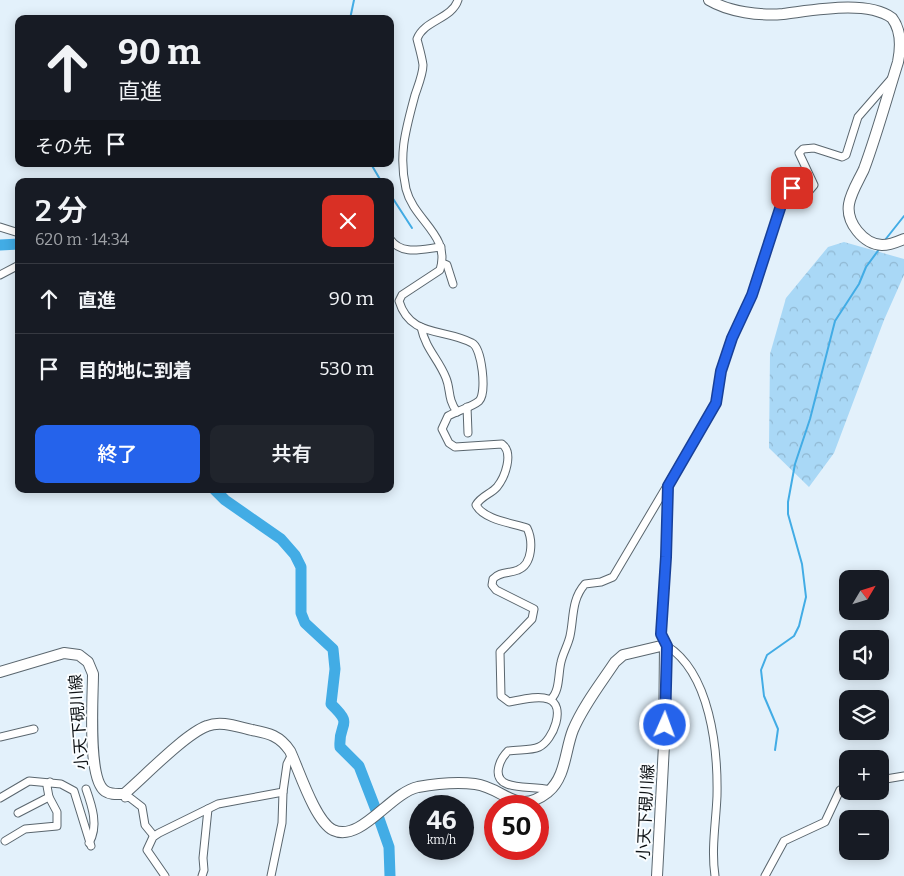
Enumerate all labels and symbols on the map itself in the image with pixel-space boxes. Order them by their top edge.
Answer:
pin [771,167,813,209]
north arrow [839,570,889,620]
street label: 小天下硯川線 [66,673,91,771]
position arrow [638,698,690,750]
street label: 小天下硯川線 [633,764,657,860]
speed limit sign: 50 [484,795,549,860]

